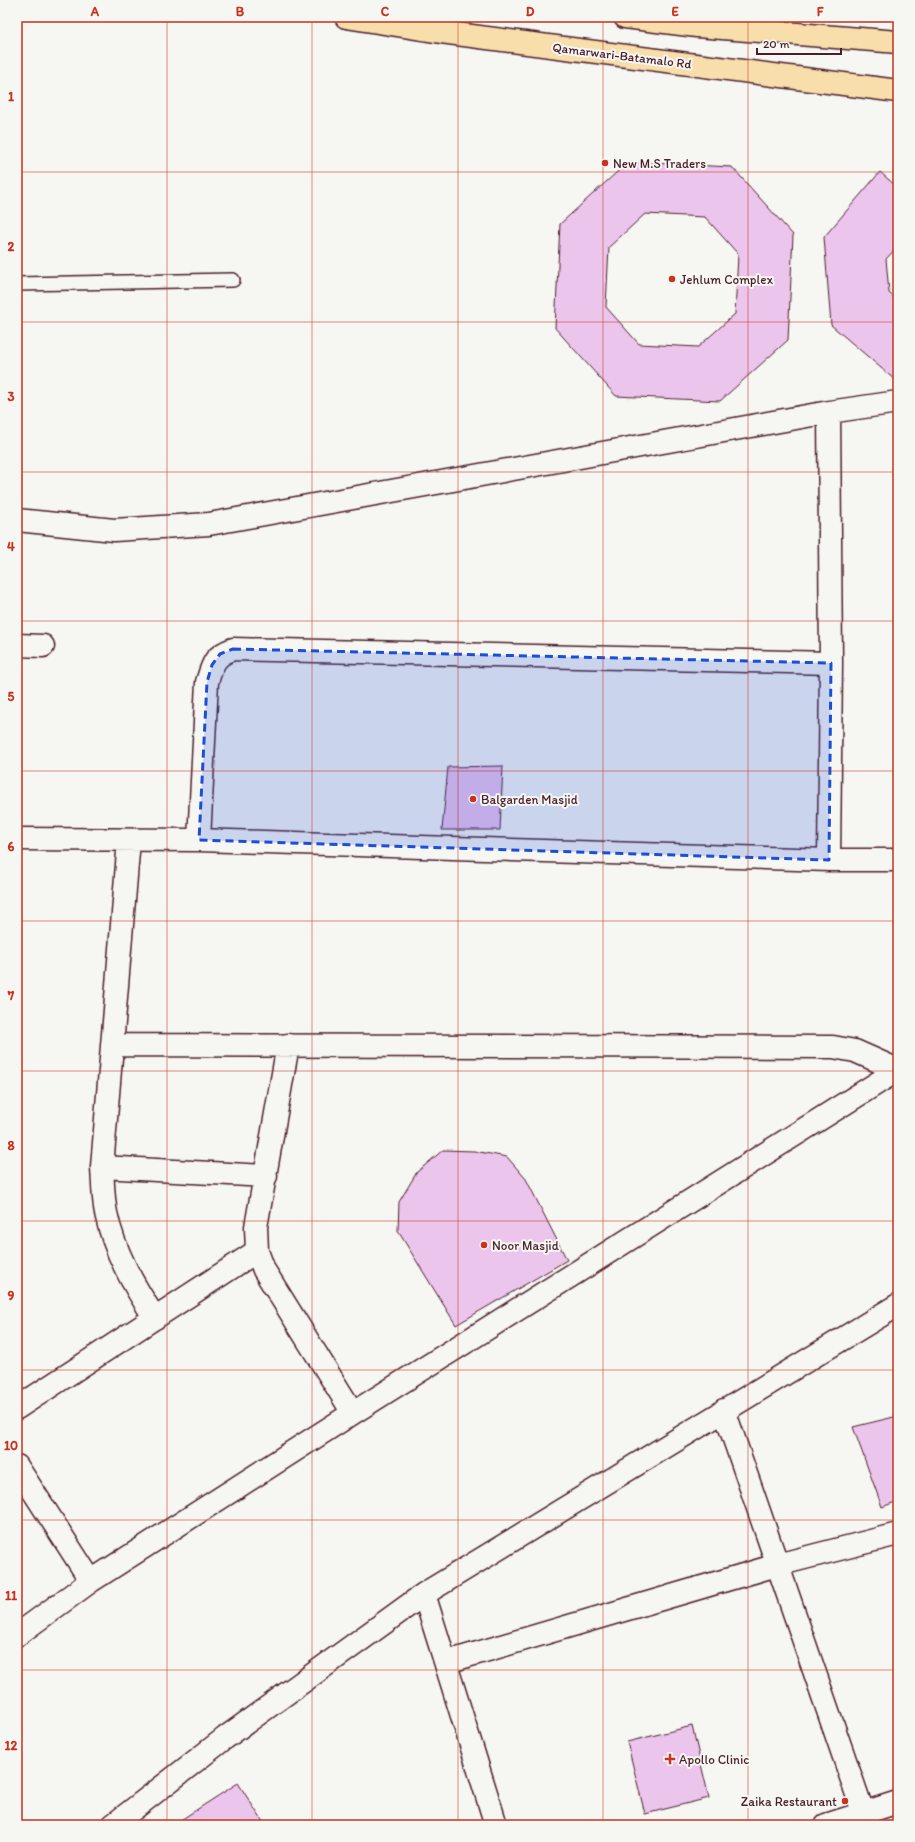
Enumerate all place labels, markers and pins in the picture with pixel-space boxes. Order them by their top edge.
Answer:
place label: New M.S Traders [613,156,706,171]
marker: New M.S Traders [600,158,610,168]
place label: Jehlum Complex [680,272,773,287]
marker: Jehlum Complex [667,274,677,284]
place label: Balgarden Masjid [481,792,578,807]
marker: Balgarden Masjid [468,794,478,804]
place label: Noor Masjid [492,1238,559,1253]
marker: Noor Masjid [479,1240,489,1250]
place label: Apollo Clinic [679,1752,749,1767]
marker: Apollo Clinic [664,1753,676,1765]
place label: Zaika Restaurant [741,1794,837,1809]
marker: Zaika Restaurant [840,1796,850,1806]

